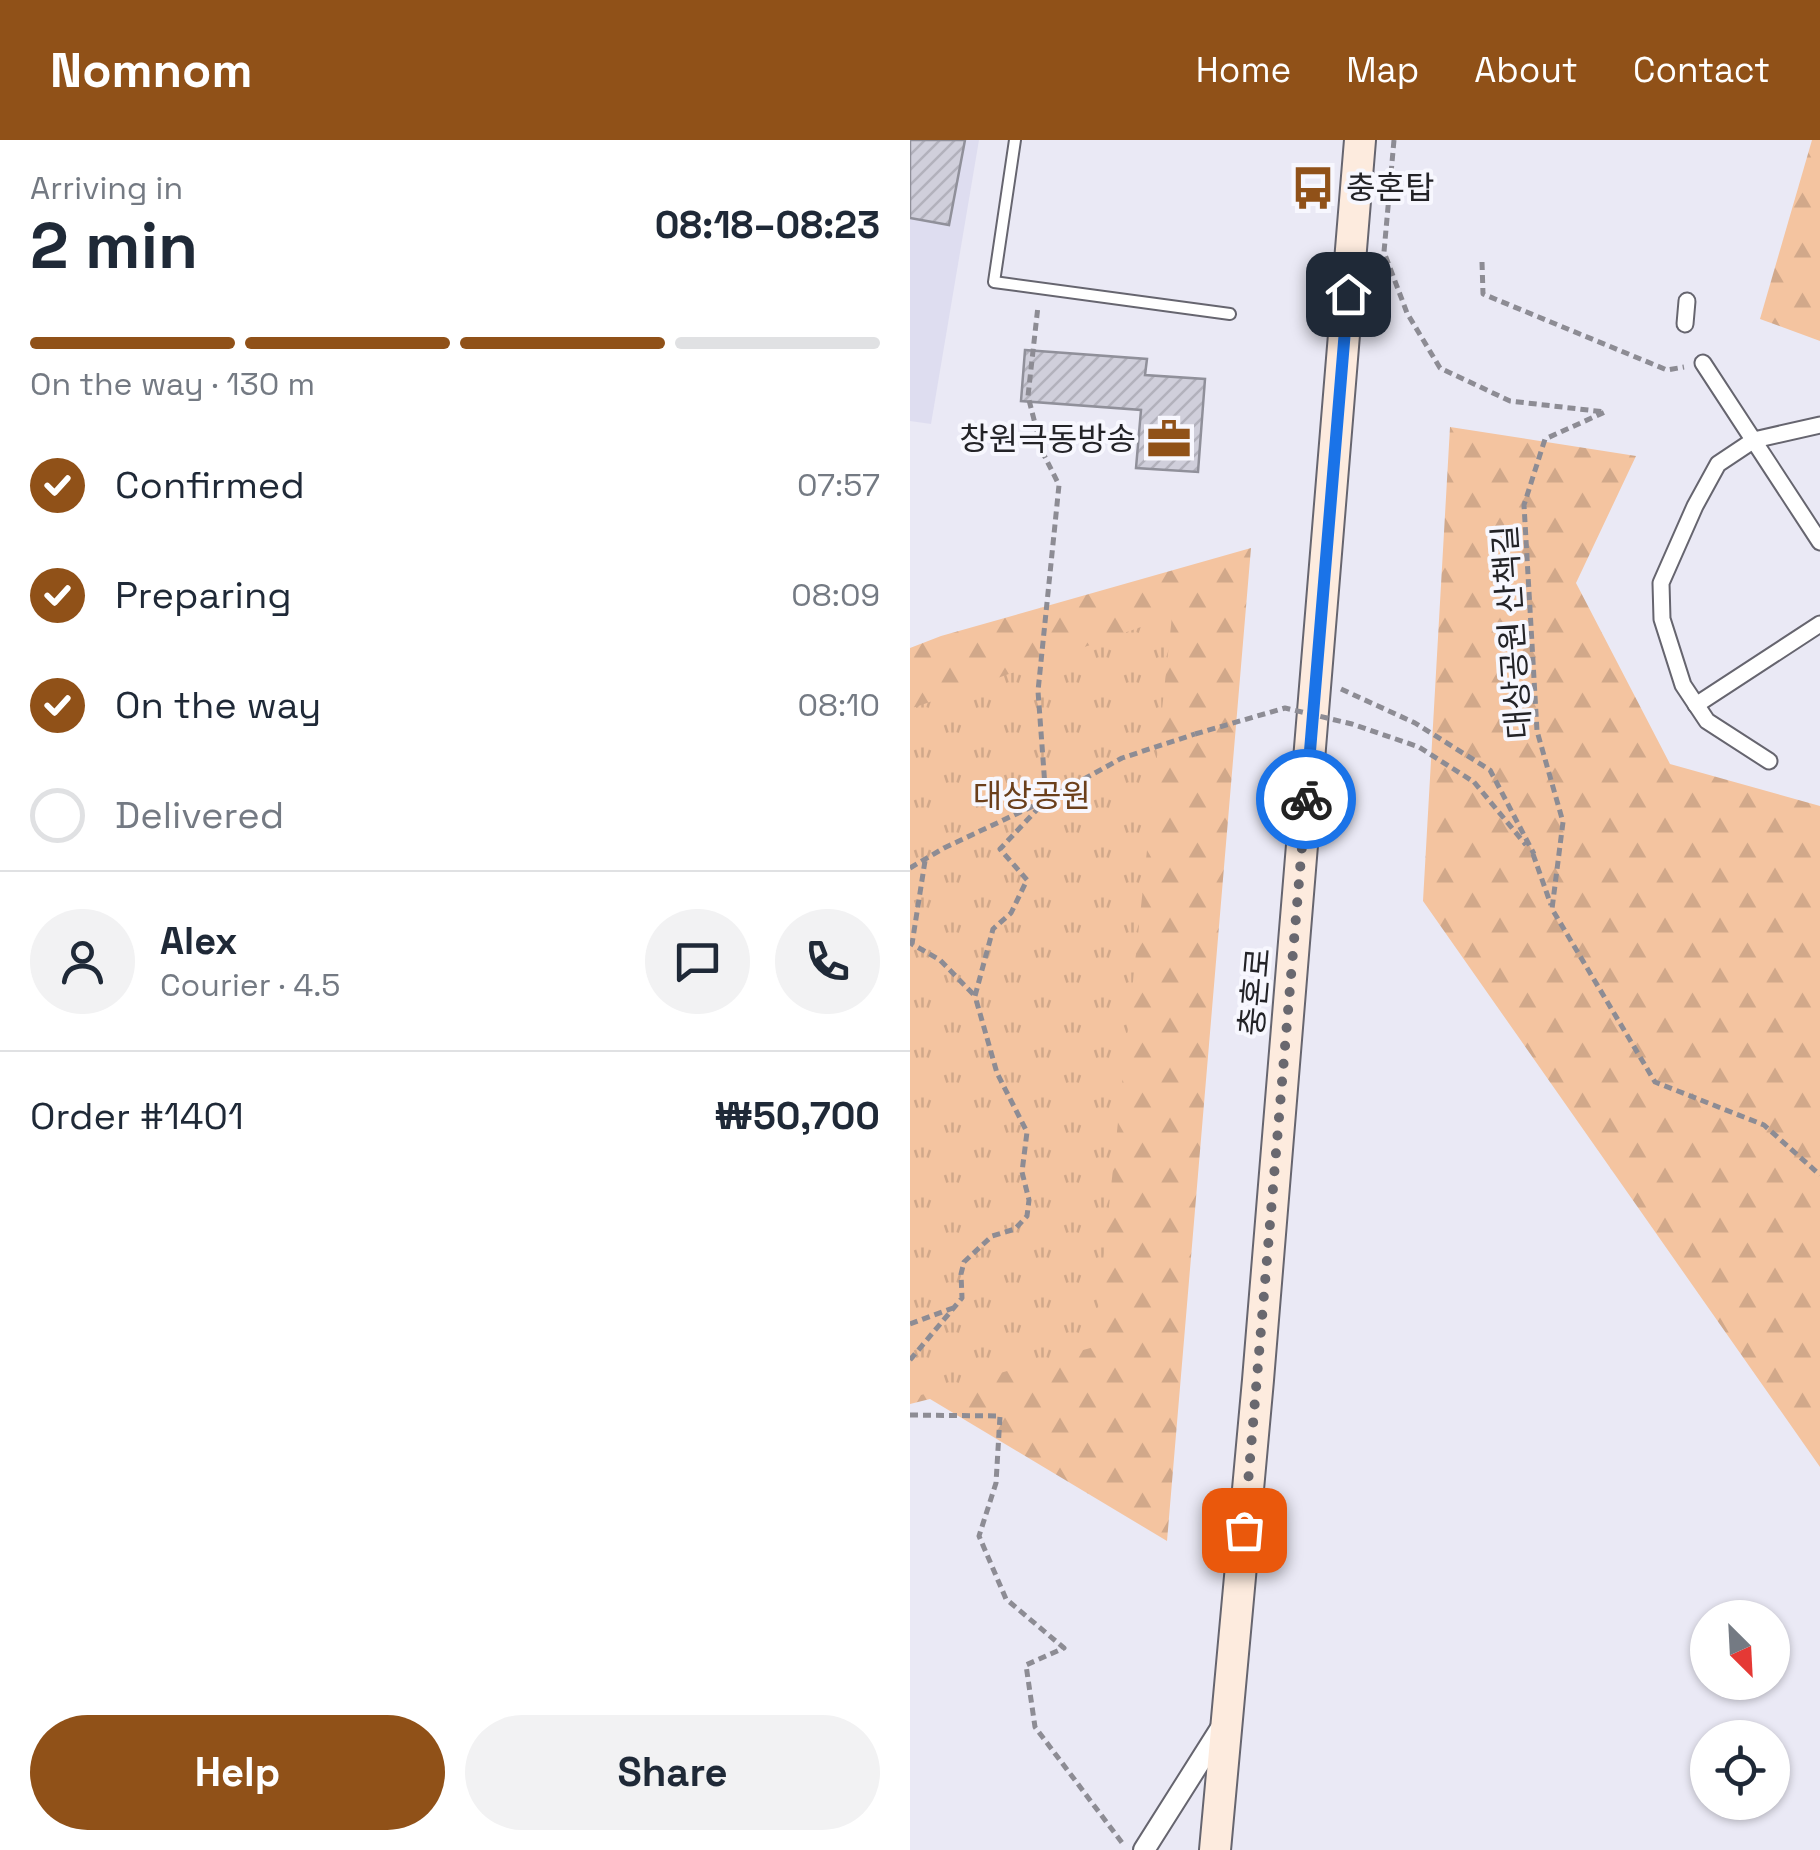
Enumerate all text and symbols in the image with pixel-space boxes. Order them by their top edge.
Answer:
text: Nomnom [50,40,252,101]
text: Home [1196,48,1291,92]
text: Map [1346,48,1419,92]
text: About [1474,48,1578,92]
text: Contact [1633,48,1770,92]
bus stop icon: 충혼탑 [1289,164,1337,212]
text: Arriving in [30,168,183,208]
place label: 충혼탑 [1346,168,1434,208]
text: 08:18–08:23 [655,201,880,249]
text: 2 min [30,204,198,287]
pin [1306,252,1391,337]
icon: home [1321,267,1376,322]
text: On the way · 130 m [30,364,315,404]
office icon: 창원극동방송 [1145,415,1193,463]
place label: 창원극동방송 [959,419,1136,459]
icon: check [30,458,85,513]
text: Confirmed [115,461,305,509]
text: 07:57 [797,465,880,505]
street label: 대상공원 산책길 [1485,524,1539,740]
icon: check [30,568,85,623]
text: Preparing [115,571,292,619]
text: 08:09 [791,575,880,615]
icon: check [30,678,85,733]
text: On the way [115,681,321,729]
text: 08:10 [798,685,880,725]
courier [1256,749,1356,849]
icon: bike [1279,772,1334,827]
park label: 대상공원 [973,776,1091,816]
text: Delivered [115,791,284,839]
button: person [30,909,135,1014]
button: chat [645,909,750,1014]
button: phone [775,909,880,1014]
text: Alex [160,917,237,965]
street label: 충혼로 [1231,946,1279,1038]
text: Courier · 4.5 [160,965,341,1005]
text: Order #1401 [30,1092,244,1140]
text: ₩50,700 [714,1092,880,1140]
pin [1202,1488,1287,1573]
icon: bag [1217,1503,1272,1558]
north arrow [1690,1600,1790,1700]
map controls [1690,1600,1790,1820]
button: Help [30,1715,445,1830]
button: Share [465,1715,880,1830]
button: locate [1690,1720,1790,1820]

